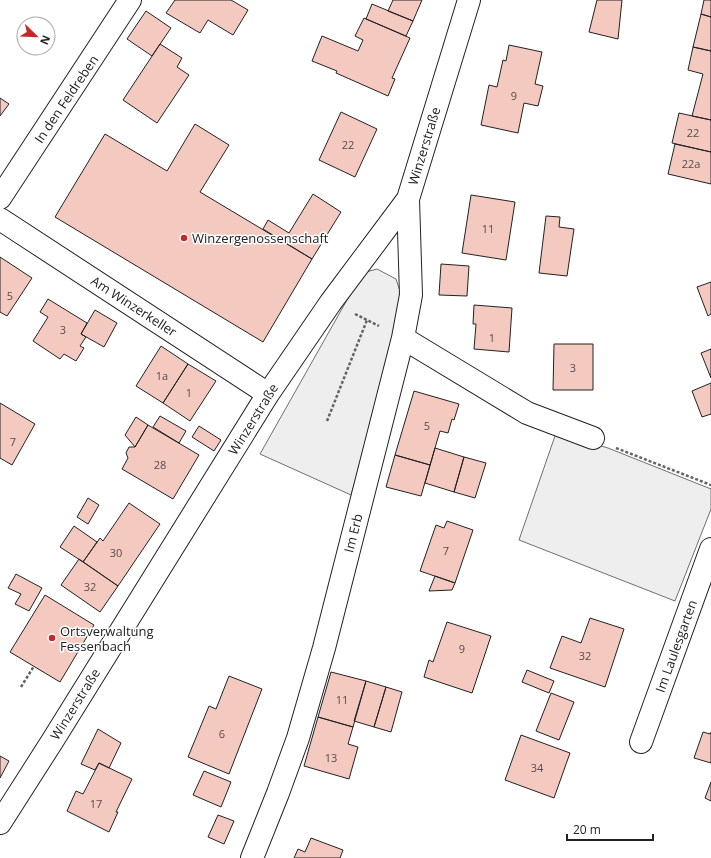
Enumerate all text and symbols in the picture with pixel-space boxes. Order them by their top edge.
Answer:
north arrow [16,16,56,56]
text: N [37,33,54,47]
street label: In den Feldreben [30,51,102,147]
house number: 9 [511,88,517,103]
street label: Winzerstraße [404,105,444,187]
house number: 22 [687,125,699,140]
house number: 22 [342,137,354,152]
house number: 22a [682,156,700,171]
house number: 11 [482,221,494,236]
place label: Winzergenossenschaft [192,229,329,247]
marker: Winzergenossenschaft [179,233,189,243]
street label: Am Winzerkeller [88,272,181,341]
house number: 5 [7,288,13,303]
house number: 3 [60,322,66,337]
house number: 1 [489,330,495,345]
house number: 3 [570,360,576,375]
house number: 1a [156,368,168,383]
street label: Winzerstraße [224,380,282,458]
house number: 1 [186,385,192,400]
house number: 5 [424,418,430,433]
house number: 7 [10,434,16,449]
house number: 28 [154,457,166,472]
street label: Im Erb [339,512,367,554]
house number: 7 [443,543,449,558]
house number: 30 [110,545,122,560]
house number: 32 [84,579,96,594]
street label: Im Laulesgarten [651,597,701,695]
place label: Ortsverwaltung Fessenbach [60,622,154,655]
marker: Ortsverwaltung Fessenbach [47,633,57,643]
house number: 9 [459,641,465,656]
house number: 32 [579,648,591,663]
street label: Winzerstraße [46,665,104,743]
house number: 11 [336,692,348,707]
house number: 6 [219,726,225,741]
house number: 13 [325,750,337,765]
house number: 34 [531,760,544,775]
house number: 17 [90,796,102,811]
scale bar [567,816,653,842]
text: 20 m [573,821,601,838]

